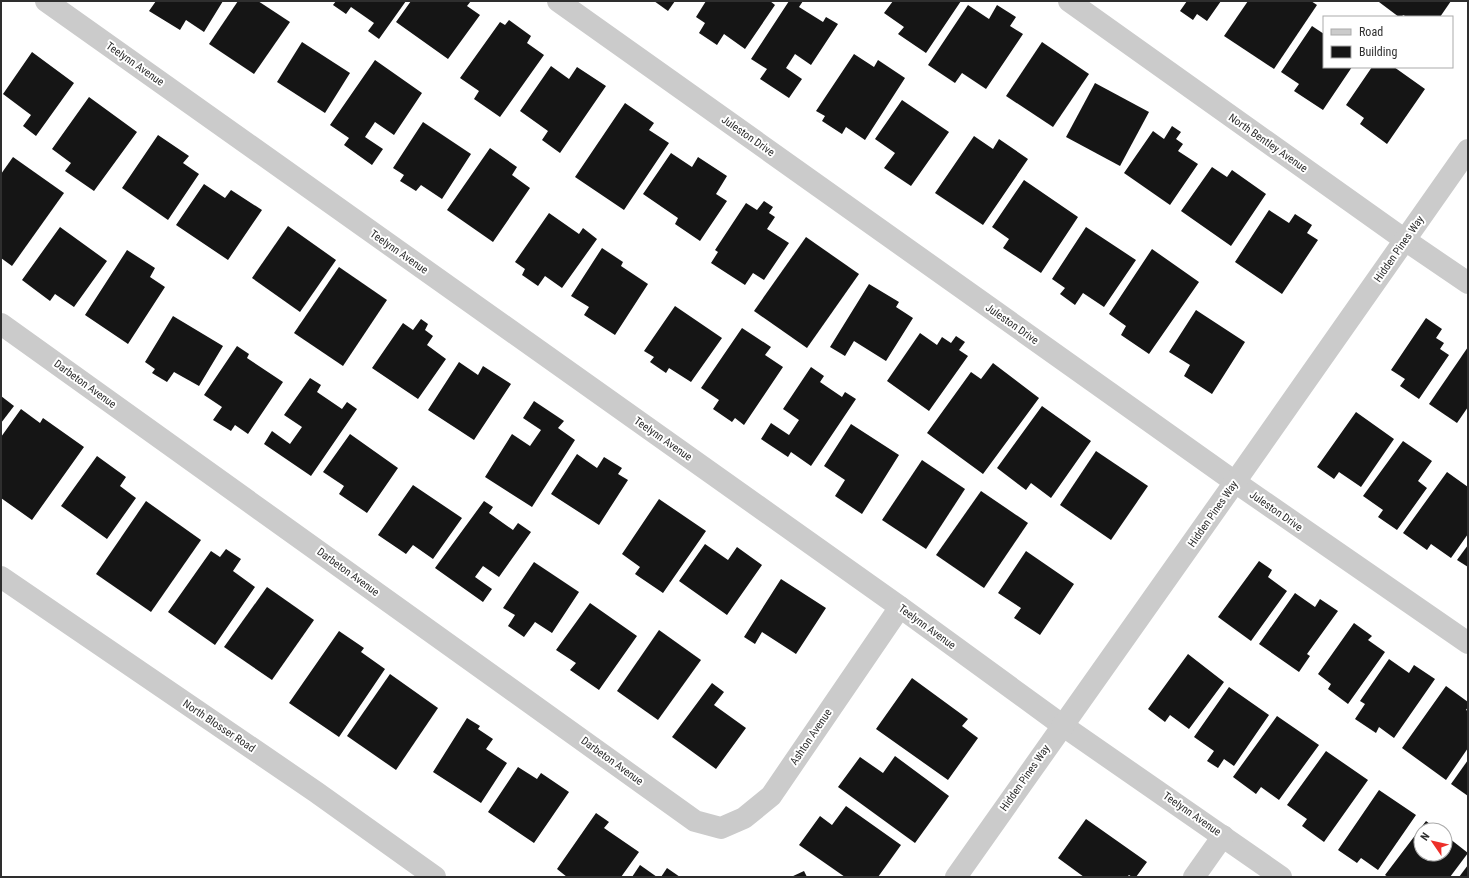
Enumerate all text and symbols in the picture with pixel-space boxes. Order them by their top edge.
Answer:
legend [1323,16,1453,68]
text: Road [1359,25,1383,39]
street label: Teelynn Avenue [104,39,166,89]
text: Building [1359,45,1397,59]
street label: North Bentley Avenue [1226,111,1310,175]
street label: Juleston Drive [719,113,777,159]
street label: Hidden Pines Way [1371,213,1427,285]
street label: Teelynn Avenue [368,227,430,277]
street label: Juleston Drive [983,301,1041,347]
street label: Darbeton Avenue [51,357,119,411]
street label: Teelynn Avenue [632,414,694,464]
street label: Hidden Pines Way [1185,478,1241,550]
street label: Juleston Drive [1247,488,1305,534]
street label: Darbeton Avenue [314,545,382,599]
street label: Teelynn Avenue [896,602,958,652]
street label: North Blosser Road [180,697,258,755]
street label: Ashton Avenue [787,706,835,768]
street label: Darbeton Avenue [578,734,646,788]
street label: Hidden Pines Way [997,742,1053,814]
street label: Teelynn Avenue [1161,789,1223,839]
north arrow [1413,822,1453,862]
text: N [1418,830,1433,843]

